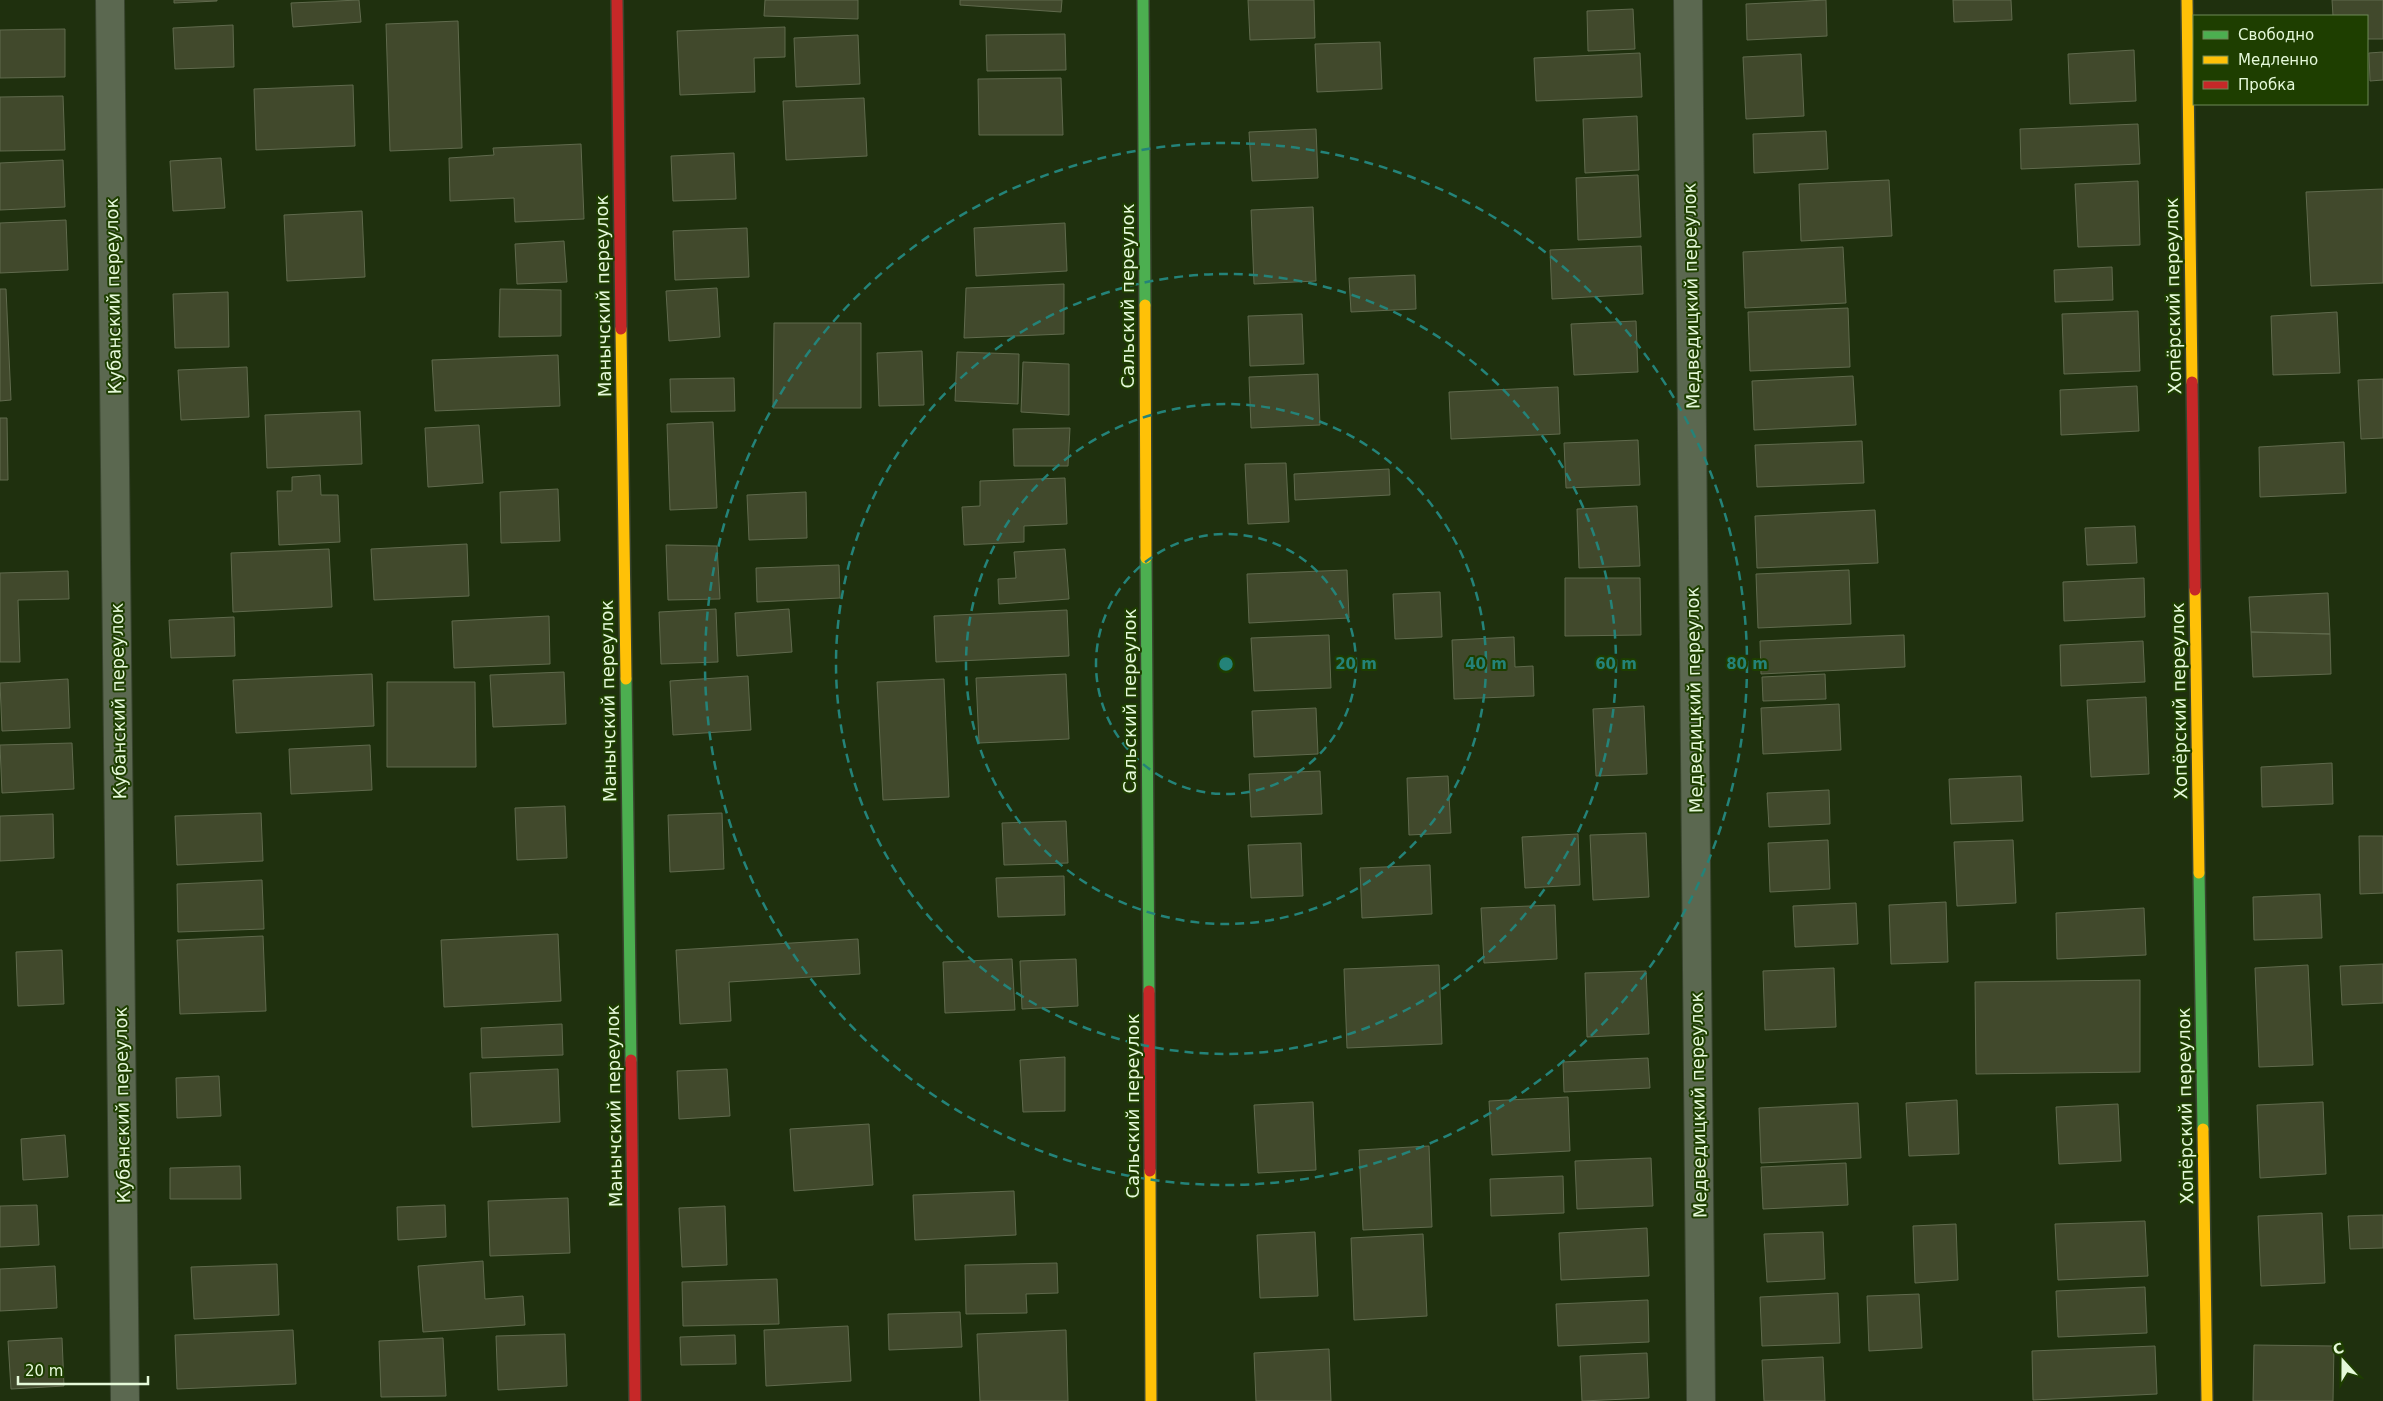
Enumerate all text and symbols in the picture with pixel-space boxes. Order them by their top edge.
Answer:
legend [2193,15,2368,105]
text: Свободно [2238,26,2314,44]
text: Медленно [2238,51,2318,69]
text: Пробка [2238,76,2295,94]
street label: Медведицкий переулок [1679,182,1703,409]
street label: Манычский переулок [591,194,615,397]
street label: Кубанский переулок [101,197,125,394]
street label: Хопёрский переулок [2161,197,2185,395]
street label: Сальский переулок [1117,203,1138,388]
street label: Медведицкий переулок [1682,586,1706,813]
street label: Манычский переулок [596,599,620,802]
street label: Кубанский переулок [106,602,130,799]
street label: Хопёрский переулок [2167,602,2191,800]
street label: Сальский переулок [1119,608,1140,793]
centre of rings [1217,655,1235,673]
text: 20 m [1335,655,1377,673]
text: 40 m [1465,655,1507,673]
text: 60 m [1595,655,1637,673]
text: 80 m [1726,655,1768,673]
street label: Медведицкий переулок [1686,991,1710,1218]
street label: Манычский переулок [602,1004,626,1207]
street label: Кубанский переулок [110,1006,134,1203]
street label: Хопёрский переулок [2173,1007,2197,1205]
street label: Сальский переулок [1122,1013,1143,1198]
north arrow [2318,1336,2368,1386]
text: С [2331,1340,2346,1358]
scale bar [18,1354,148,1386]
text: 20 m [25,1362,63,1380]

